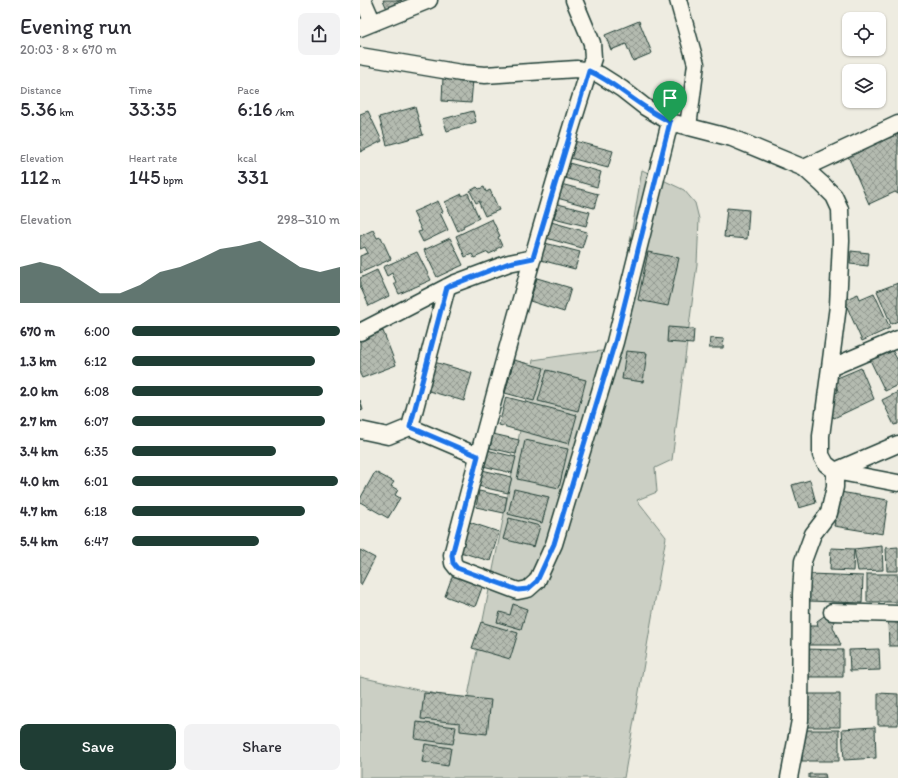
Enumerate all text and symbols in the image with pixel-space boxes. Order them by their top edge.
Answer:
map controls [842,12,886,108]
button: locate [842,12,886,56]
text: Evening run [20,13,132,40]
button: share [298,13,340,55]
text: 20:03 · 8 × 670 m [20,42,117,57]
button: layers [842,64,886,108]
pin [653,81,687,122]
text: Distance [20,84,61,97]
text: Time [129,84,152,97]
text: Pace [237,84,259,97]
icon: arrive [659,87,681,109]
text: 5.36 [20,97,57,121]
text: 33:35 [129,97,177,121]
text: 6:16 [237,97,273,121]
text: km [57,106,74,119]
text: /km [273,106,294,119]
text: Elevation [20,152,64,165]
text: Heart rate [129,152,177,165]
text: kcal [237,152,257,165]
text: 112 [20,165,49,189]
text: 145 [129,165,160,189]
text: 331 [237,165,268,189]
text: m [49,174,61,187]
text: bpm [160,174,183,187]
text: Elevation [20,212,72,227]
text: 298–310 m [277,212,340,227]
text: 670 m [20,324,55,339]
text: 6:00 [84,324,110,339]
text: 1.3 km [20,354,56,369]
text: 6:12 [84,354,107,369]
text: 2.0 km [20,384,58,399]
text: 6:08 [84,384,109,399]
text: 2.7 km [20,414,57,429]
text: 6:07 [84,414,109,429]
text: 3.4 km [20,444,58,459]
text: 6:35 [84,444,108,459]
text: 4.0 km [20,474,59,489]
text: 6:01 [84,474,108,489]
text: 4.7 km [20,504,58,519]
text: 6:18 [84,504,107,519]
text: 5.4 km [20,534,58,549]
text: 6:47 [84,534,108,549]
button: Save [20,724,176,770]
button: Share [184,724,340,770]

